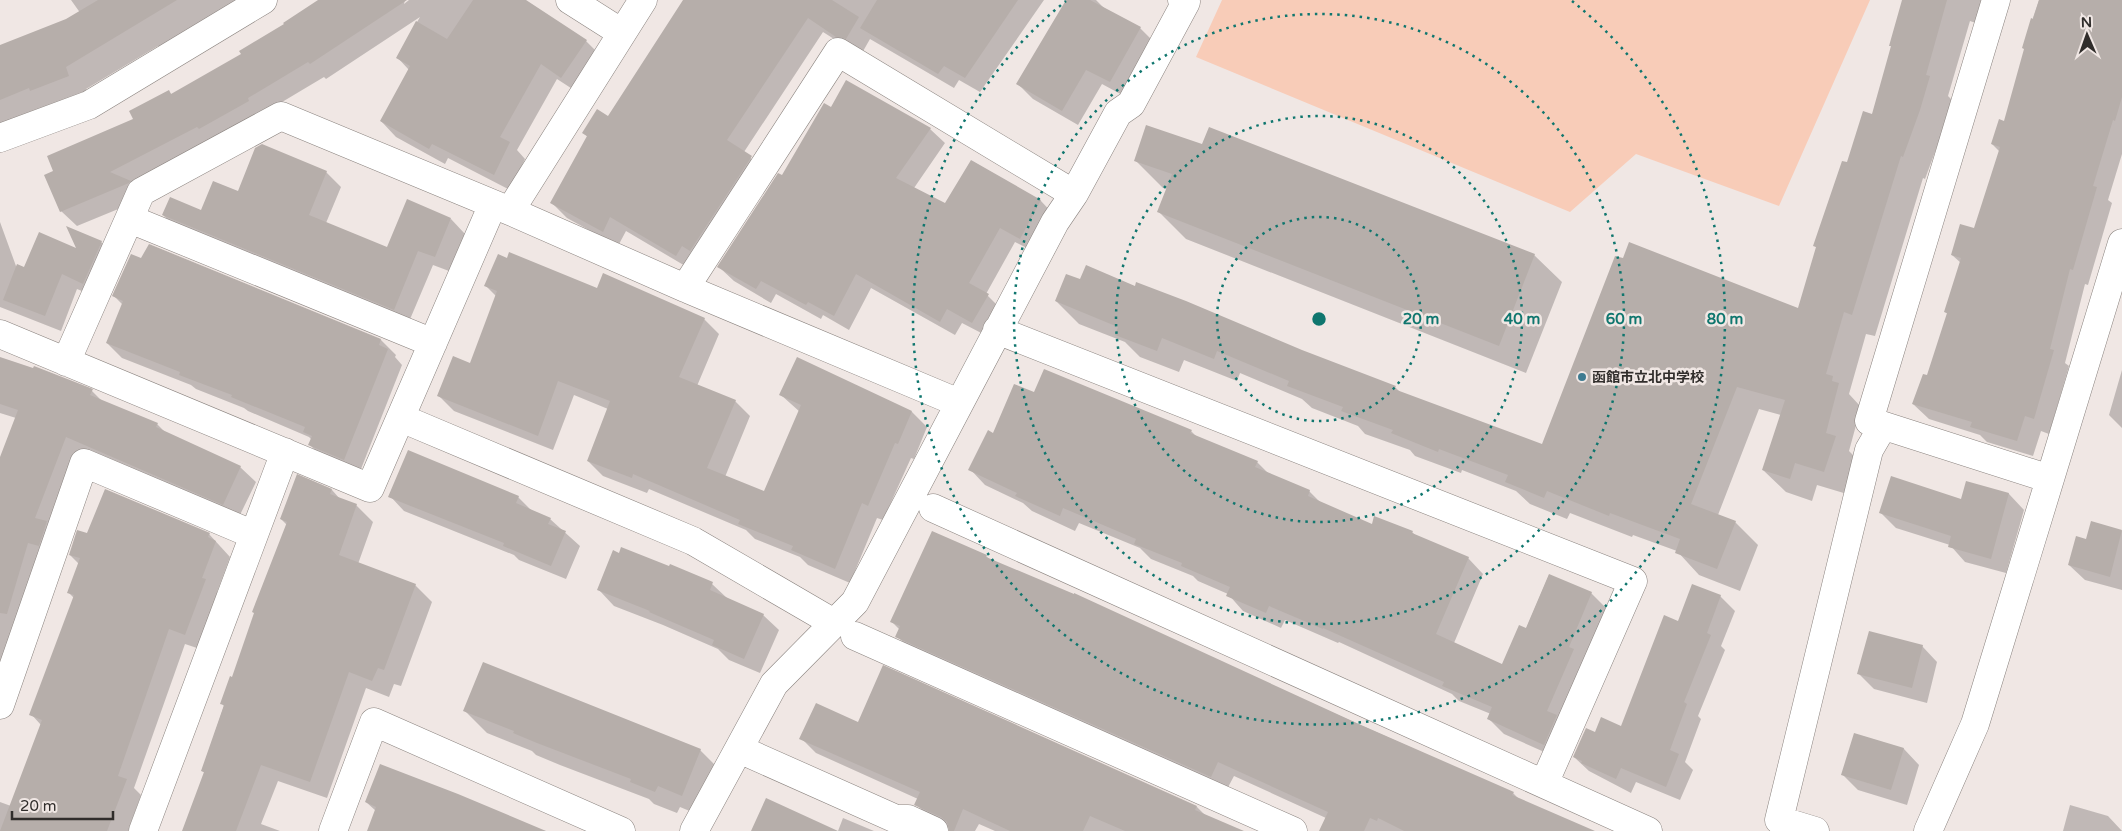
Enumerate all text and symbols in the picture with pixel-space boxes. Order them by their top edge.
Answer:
north arrow [2062,10,2112,60]
text: N [2081,14,2092,31]
centre of rings [1310,310,1328,328]
text: 20 m [1403,310,1439,328]
text: 40 m [1504,310,1540,328]
text: 60 m [1606,310,1642,328]
text: 80 m [1707,310,1743,328]
place label: 函館市立北中学校 [1592,369,1704,386]
marker: 函館市立北中学校 [1576,371,1588,383]
scale bar [12,788,114,820]
text: 20 m [20,797,57,815]

